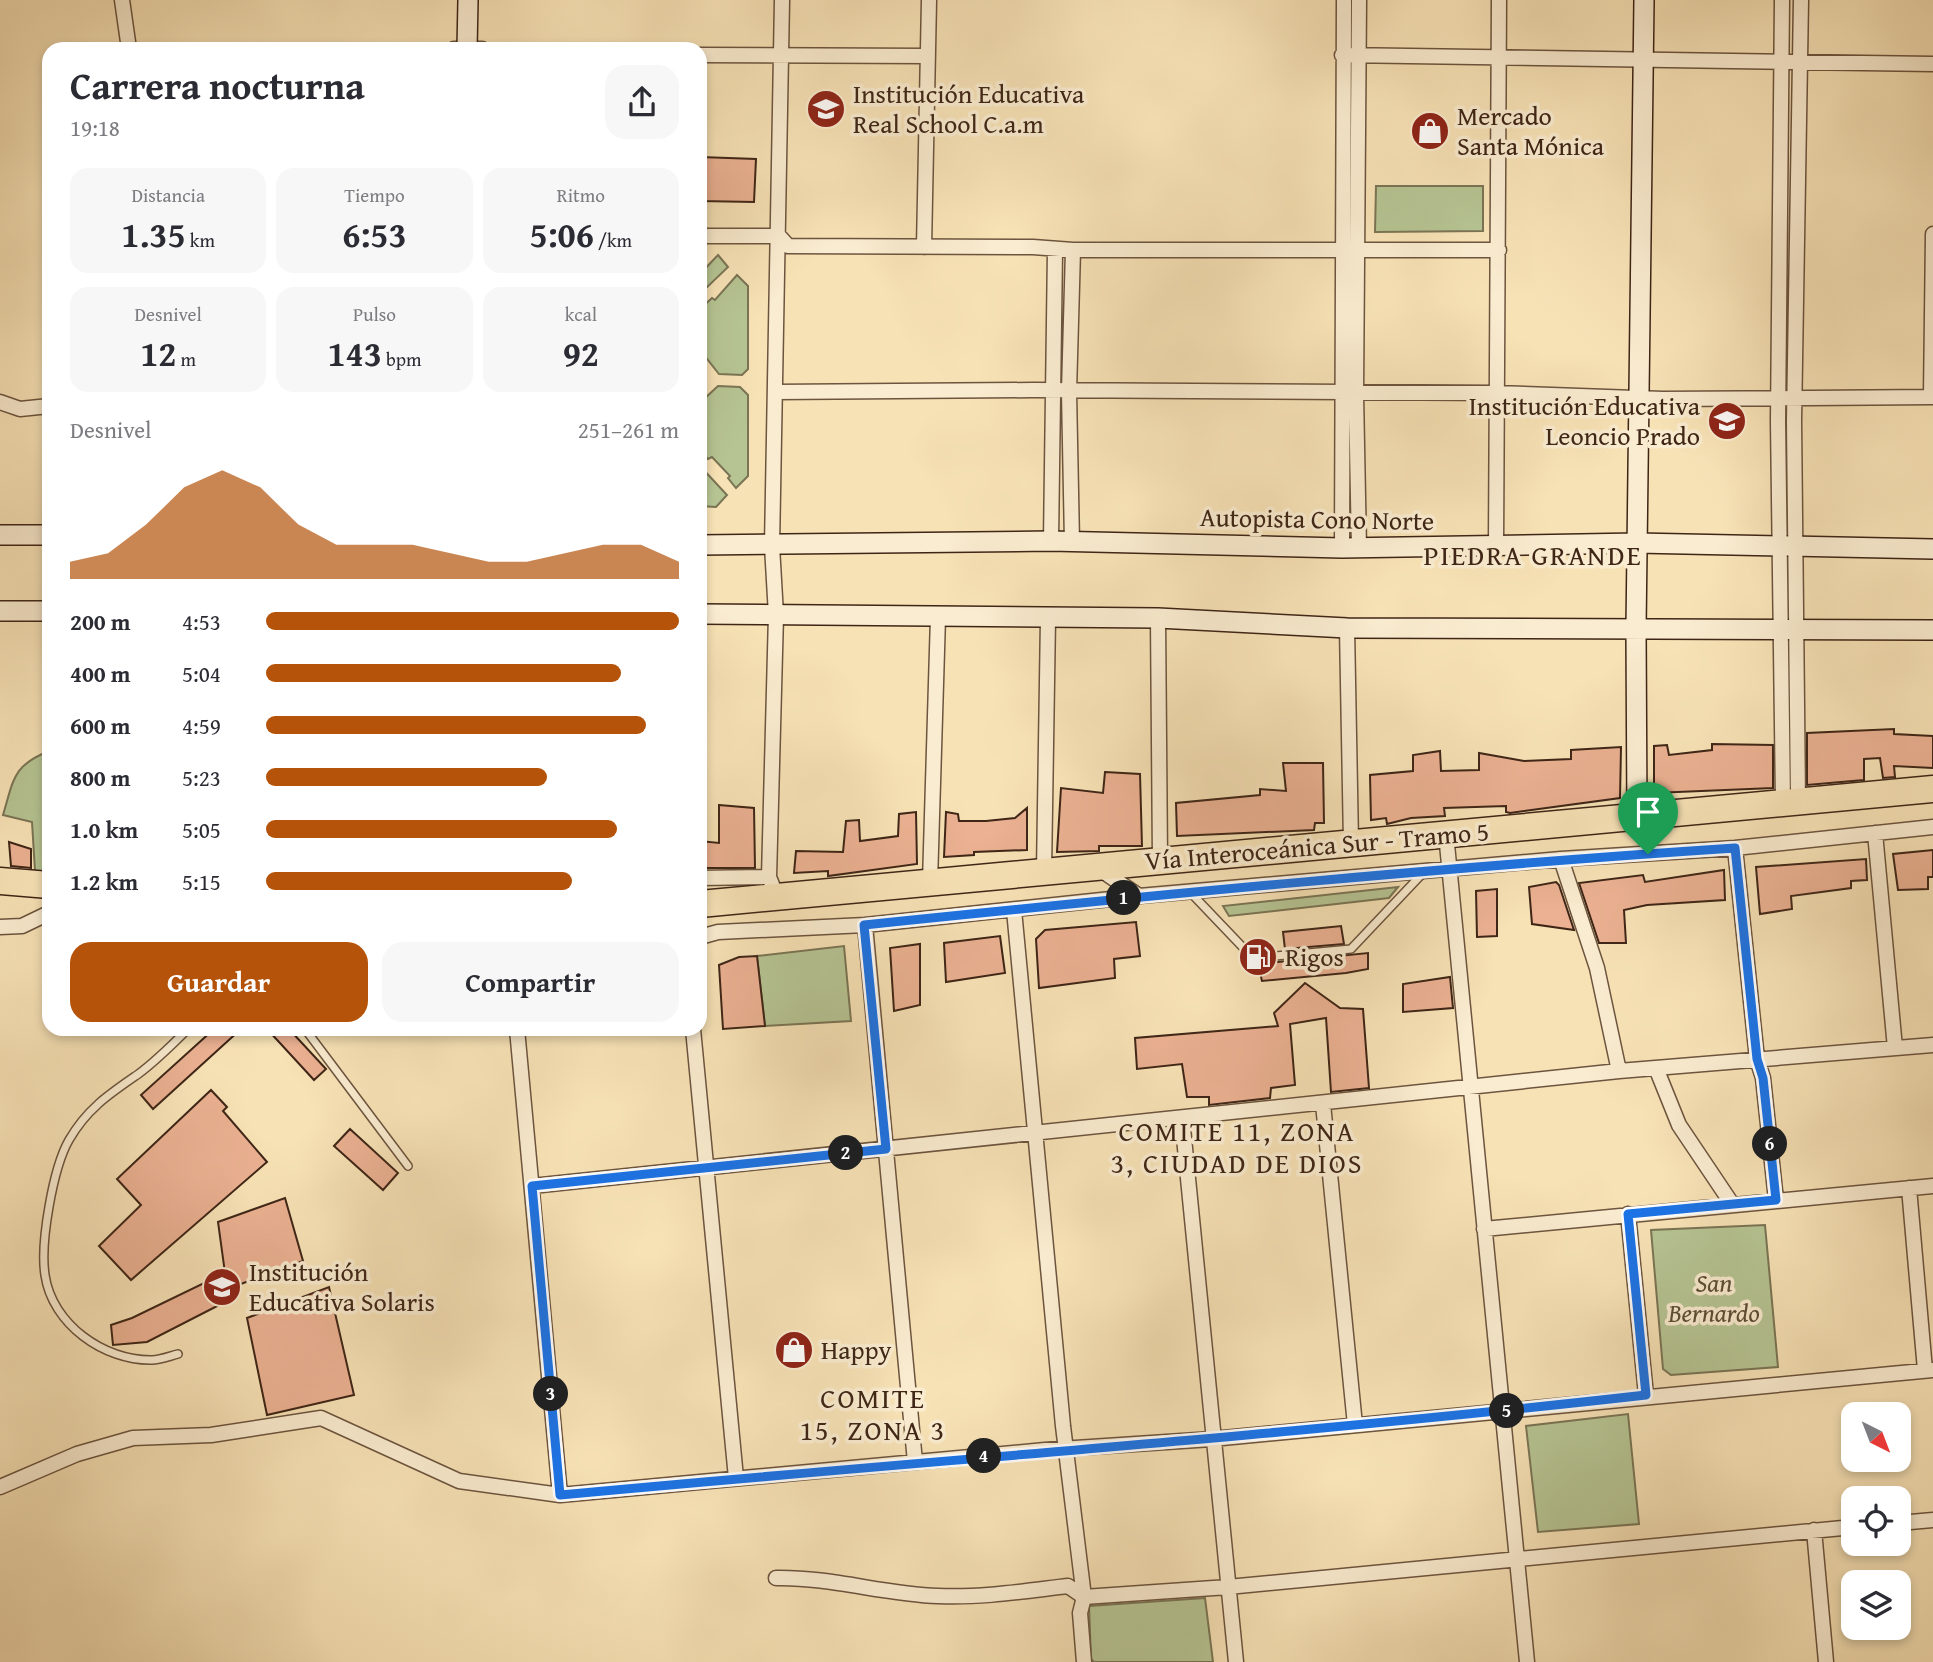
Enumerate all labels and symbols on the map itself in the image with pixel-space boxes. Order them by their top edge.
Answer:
place label: Institución Educativa Real School C.a.m [853,74,1085,143]
school or university icon: Institución Educativa Real School C.a.m [805,88,847,130]
place label: Mercado Santa Mónica [1457,96,1605,165]
shop icon: Mercado Santa Mónica [1409,110,1451,152]
place label: Institución Educativa Leoncio Prado [1469,386,1701,455]
school or university icon: Institución Educativa Leoncio Prado [1706,400,1748,442]
street label: Autopista Cono Norte [1199,497,1435,540]
district label: PIEDRA GRANDE [1423,534,1643,575]
pin [1618,782,1678,854]
street label: Vía Interoceánica Sur - Tramo 5 [1143,811,1491,880]
pin: 1 [1106,880,1142,916]
fuel station icon: Rigos [1237,936,1279,978]
place label: Rigos [1285,937,1344,976]
district label: COMITE 11, ZONA 3, CIUDAD DE DIOS [1111,1110,1363,1183]
pin: 6 [1752,1126,1788,1162]
pin: 2 [828,1136,864,1170]
place label: Institución Educativa Solaris [249,1252,435,1321]
park label: San Bernardo [1667,1263,1760,1332]
school or university icon: Institución Educativa Solaris [201,1266,243,1308]
shop icon: Happy [773,1329,815,1371]
place label: Happy [821,1330,892,1369]
pin: 3 [534,1376,568,1412]
district label: COMITE 15, ZONA 3 [800,1377,946,1450]
pin: 5 [1490,1394,1524,1428]
north arrow [1841,1402,1911,1472]
pin: 4 [967,1438,1002,1474]

